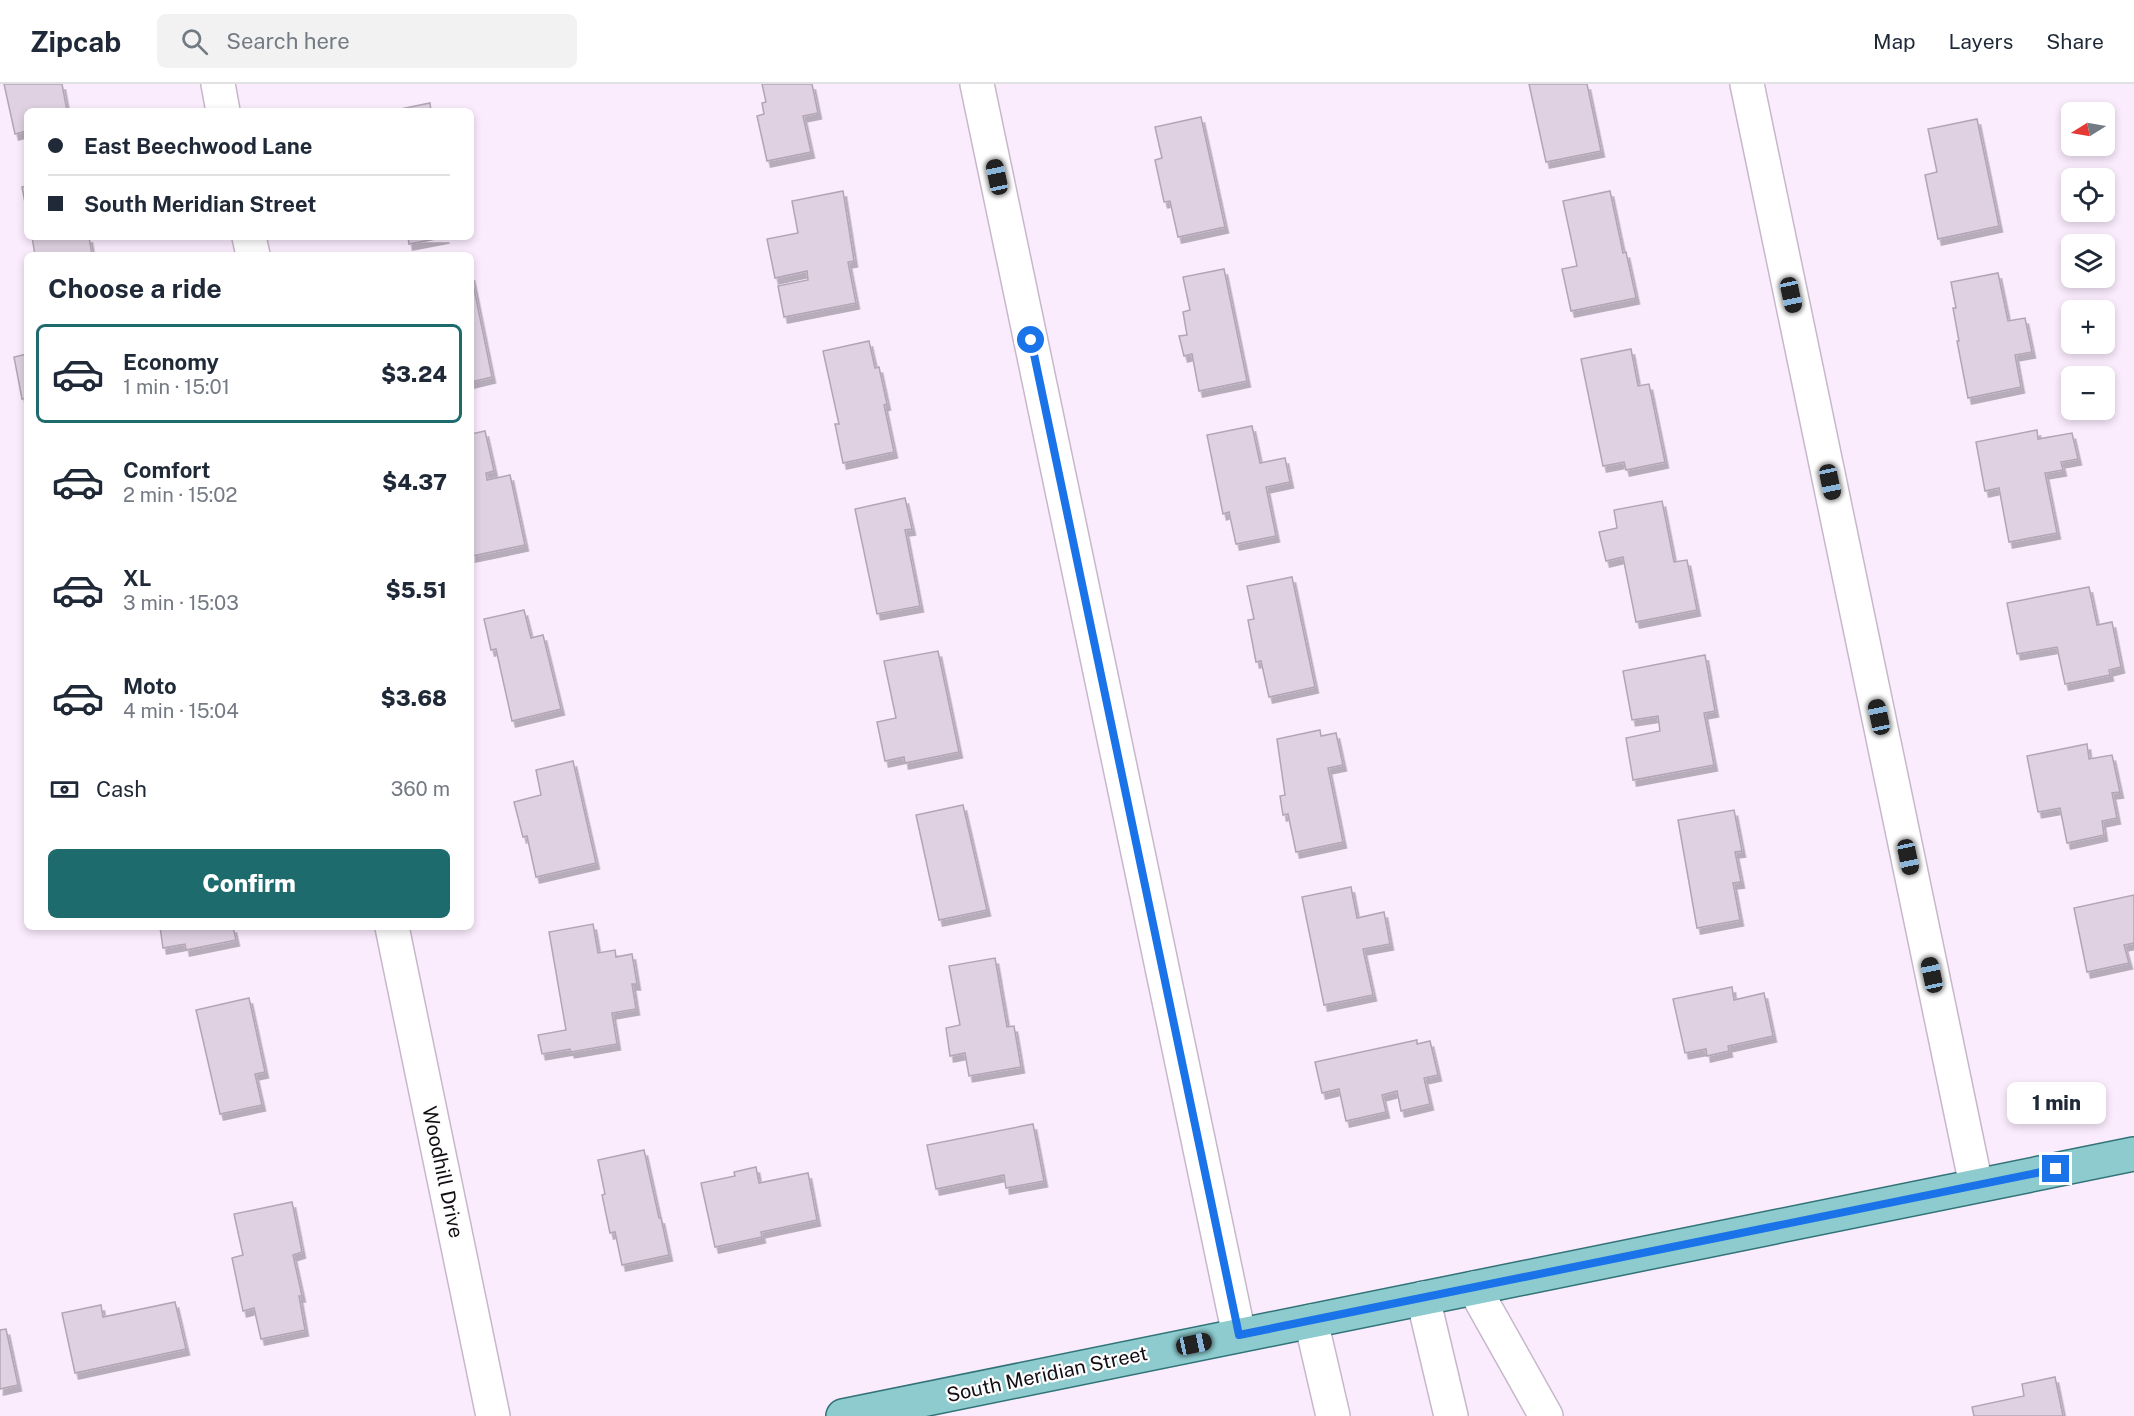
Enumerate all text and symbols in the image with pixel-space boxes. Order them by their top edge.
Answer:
search box [157,14,577,68]
text: Zipcab [30,25,121,58]
icon: search [178,25,211,58]
text: Search here [226,28,350,54]
text: Map [1873,29,1916,54]
text: Layers [1949,29,2013,54]
text: Share [2046,29,2104,54]
north arrow [2061,102,2115,156]
map controls [2061,102,2115,420]
text: East Beechwood Lane [84,133,312,159]
car [984,158,1010,196]
button: locate [2061,168,2115,222]
text: South Meridian Street [84,191,317,217]
button: layers [2061,234,2115,288]
text: Choose a ride [48,272,222,304]
car [1778,276,1804,314]
button: + [2061,300,2115,354]
route start [1017,326,1044,353]
icon: car [51,347,105,401]
text: Economy [123,349,219,375]
text: $3.24 [381,361,447,387]
button: − [2061,366,2115,420]
text: 1 min · 15:01 [123,375,230,399]
icon: car [51,455,105,509]
text: Comfort [123,457,210,483]
car [1817,463,1843,501]
text: $4.37 [382,469,447,495]
text: 2 min · 15:02 [123,483,238,507]
icon: car [51,563,105,617]
text: XL [123,565,151,591]
text: $5.51 [385,577,447,603]
text: 3 min · 15:03 [123,591,239,615]
icon: car [51,671,105,725]
text: Moto [123,673,177,699]
text: $3.68 [381,685,447,711]
car [1866,698,1892,736]
text: 4 min · 15:04 [123,699,239,723]
icon: cash [48,773,81,806]
text: Cash [96,776,147,802]
text: 360 m [391,777,450,801]
car [1895,838,1921,876]
button: Confirm [48,849,450,918]
car [1919,956,1945,994]
callout: 1 min [2006,1082,2106,1124]
text: 1 min [2032,1091,2081,1115]
street label: Woodhill Drive [417,1104,469,1240]
route end [2042,1155,2069,1182]
car [1175,1331,1213,1357]
street label: South Meridian Street [944,1341,1150,1407]

